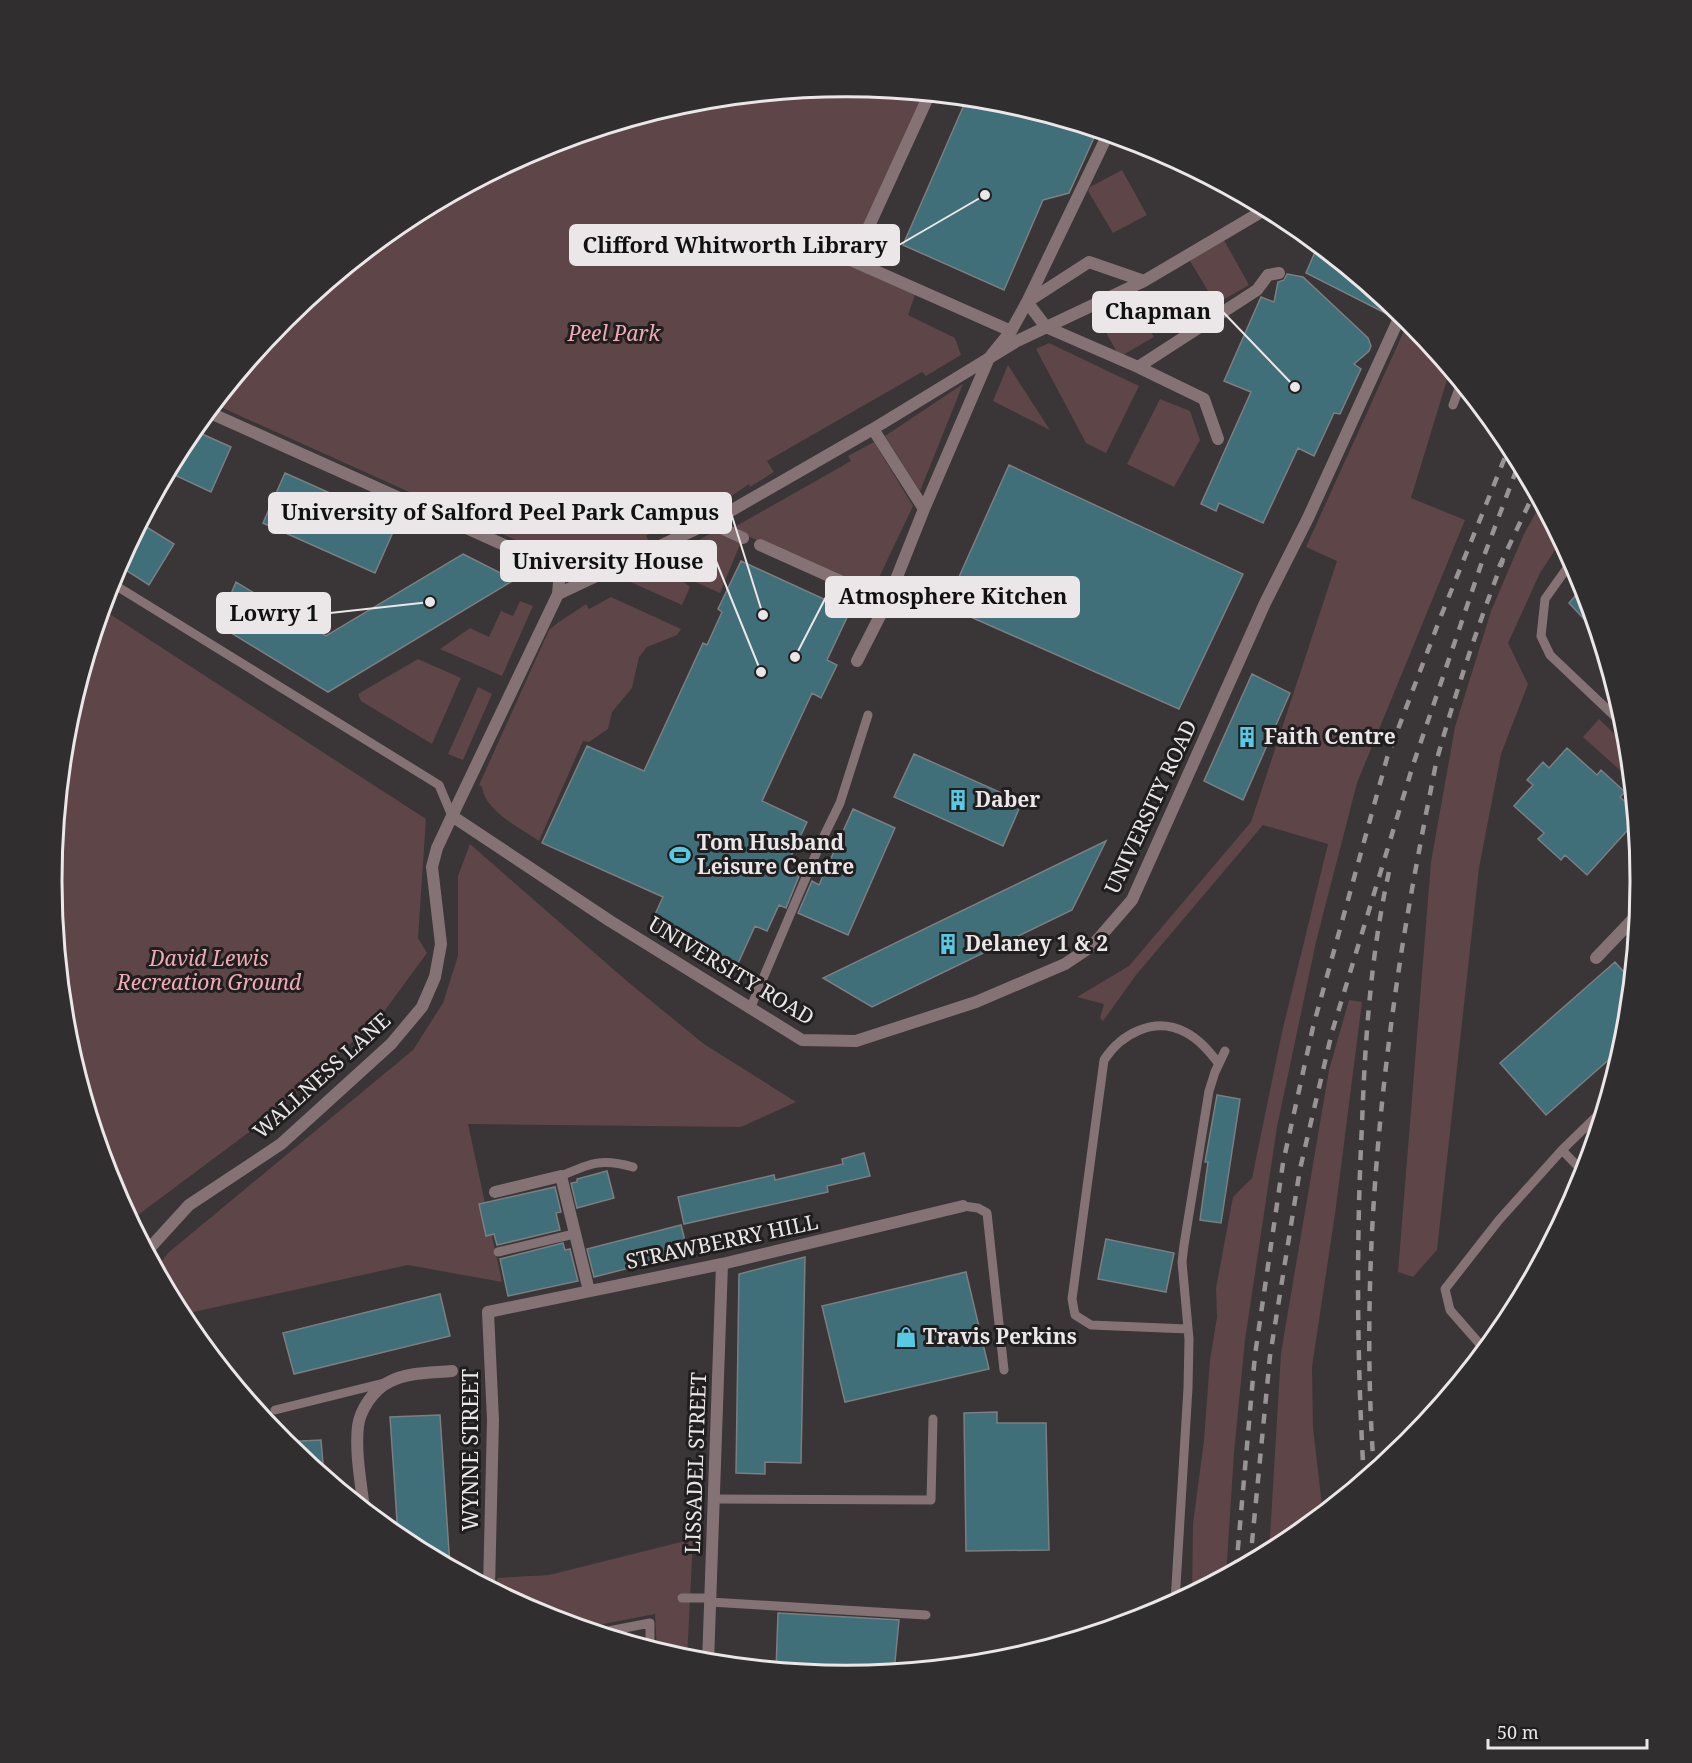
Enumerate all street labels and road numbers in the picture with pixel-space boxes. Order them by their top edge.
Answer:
street label: UNIVERSITY ROAD [1097,715,1203,898]
street label: UNIVERSITY ROAD [643,909,820,1031]
street label: WALLNESS LANE [247,1006,396,1145]
street label: STRAWBERRY HILL [623,1207,820,1275]
street label: WYNNE STREET [456,1369,484,1531]
street label: LISSADEL STREET [678,1372,712,1554]

